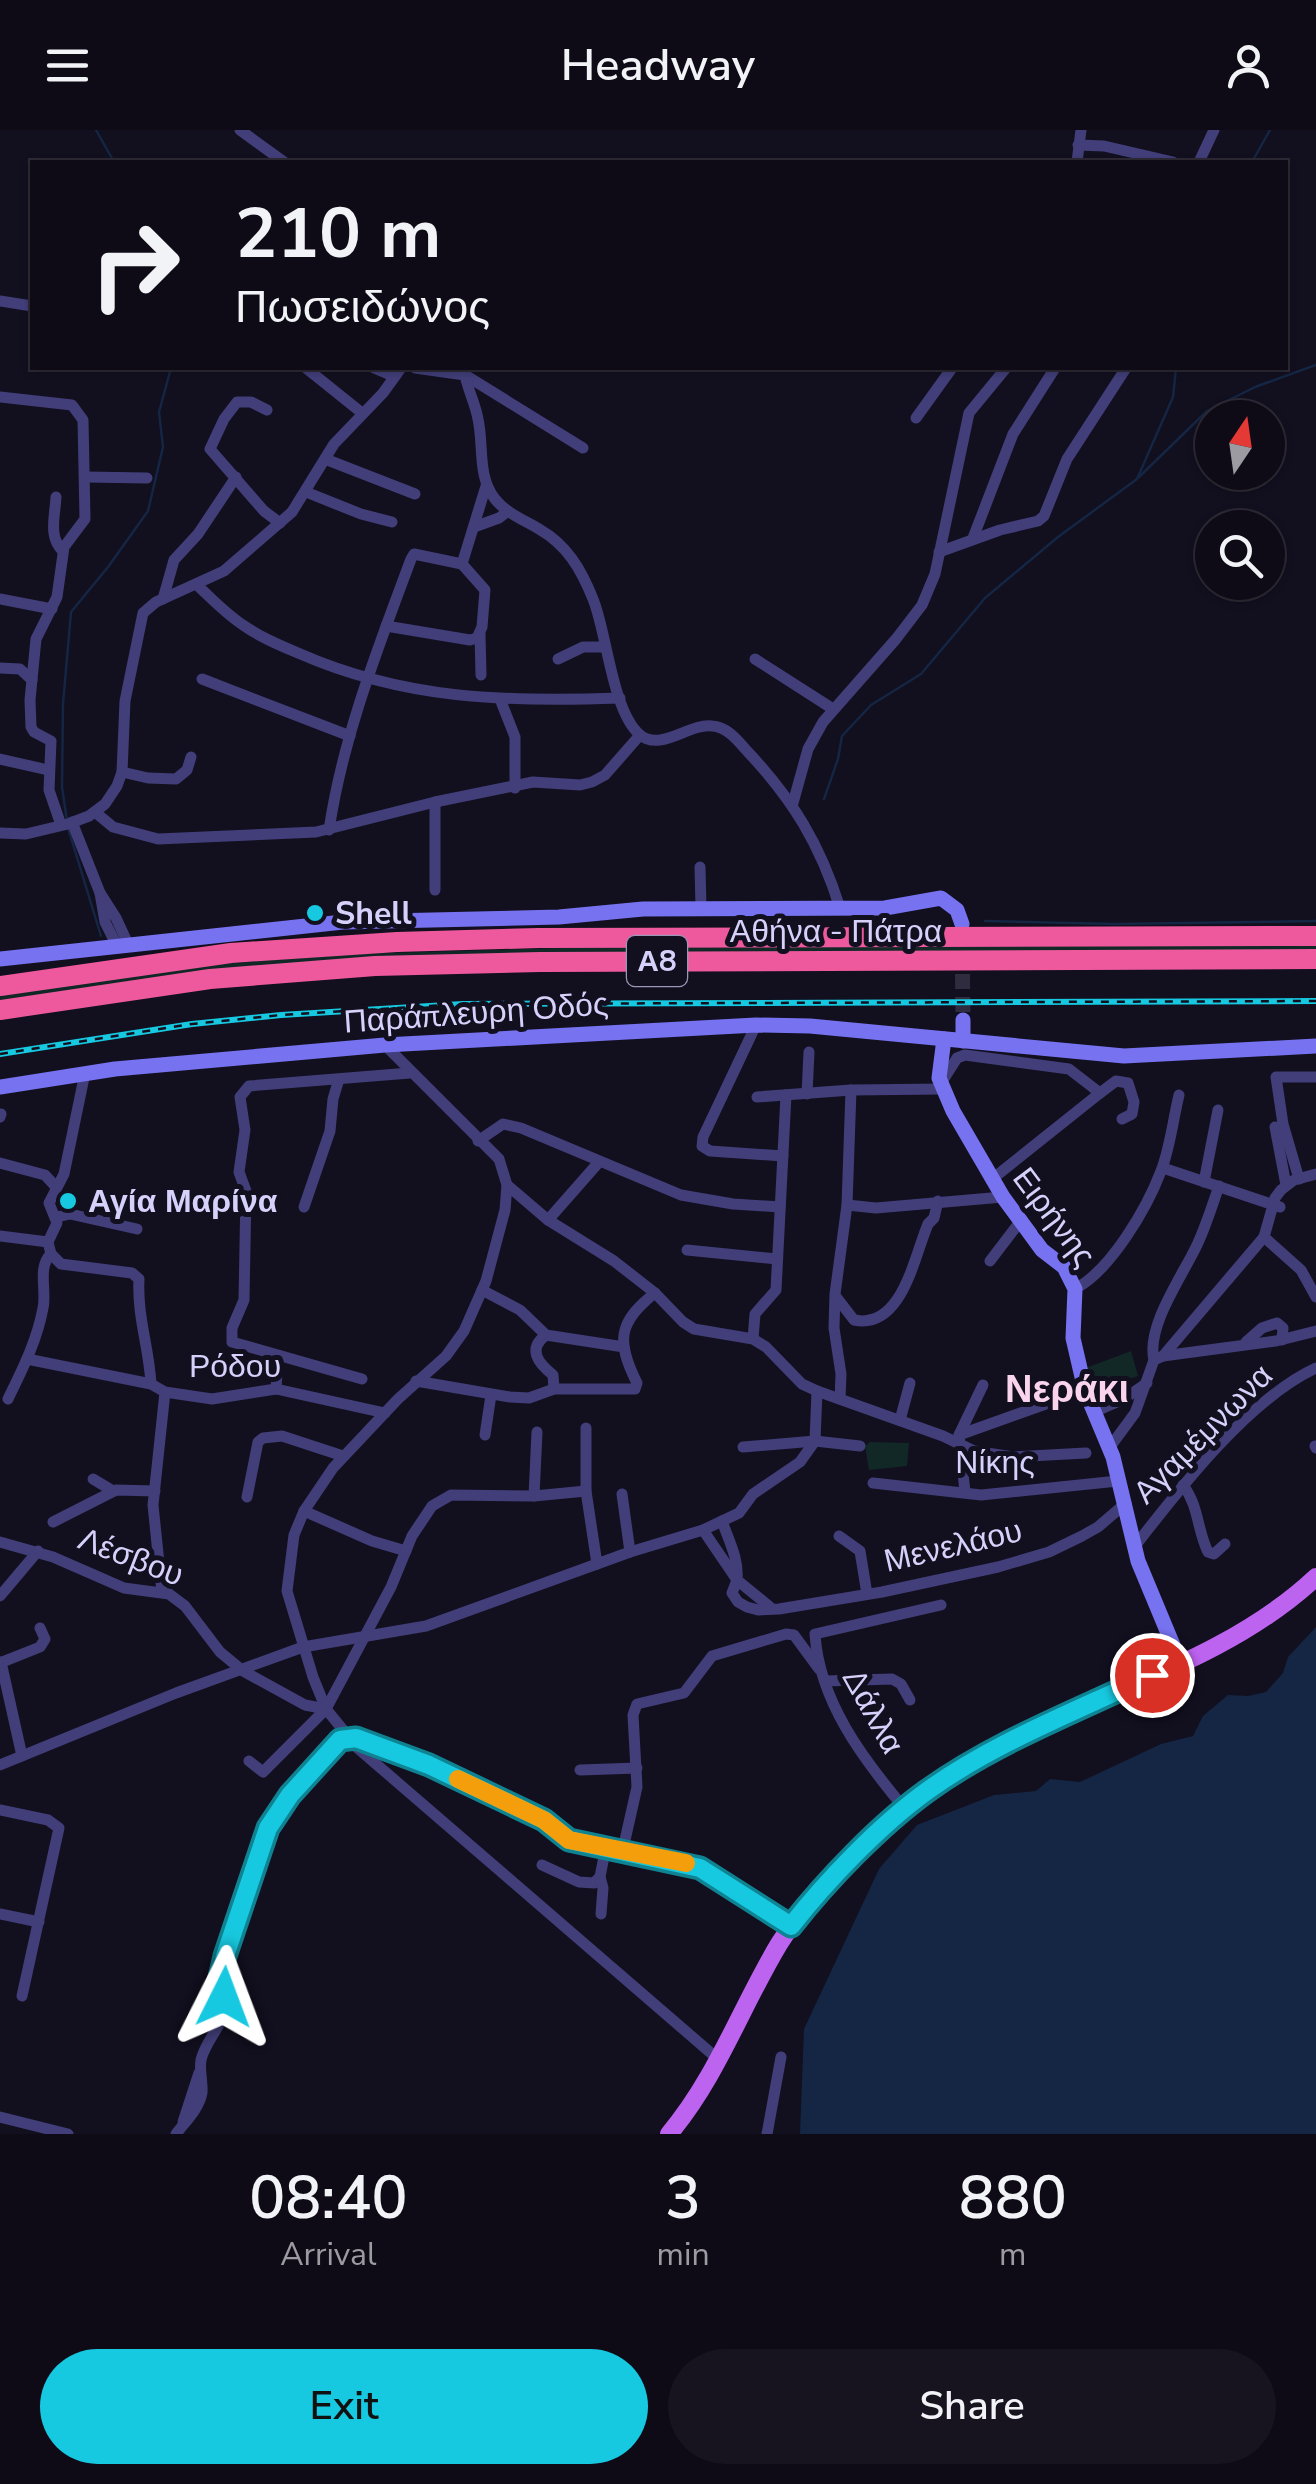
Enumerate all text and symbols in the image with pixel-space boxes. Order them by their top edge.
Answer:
text: Headway [561,35,755,96]
icon: menu [40,38,95,93]
icon: person [1221,38,1276,93]
text: 210 m [235,186,441,282]
icon: right [70,200,200,330]
text: Πωσειδώνος [235,277,490,338]
north arrow [1195,400,1285,490]
map controls [1195,400,1285,600]
button: search [1195,510,1285,600]
place label: Shell [335,892,412,935]
marker: Shell [304,902,326,924]
street label: Αθήνα - Πάτρα [730,910,942,953]
road number: Α8 [627,936,687,986]
street label: Παράπλευρη Οδός [342,982,610,1044]
street label: Ειρήνης [1003,1159,1105,1275]
place label: Αγία Μαρίνα [88,1180,278,1223]
marker: Αγία Μαρίνα [57,1190,79,1212]
street label: Ρόδου [189,1345,281,1388]
street label: Αγαμέμνωνα [1124,1355,1282,1513]
district label: Νεράκι [1005,1364,1129,1415]
street label: Νίκης [955,1441,1035,1484]
street label: Μενελάου [880,1509,1026,1583]
street label: Λέσβου [72,1517,190,1597]
pin [1110,1633,1195,1718]
icon: arrive [1125,1648,1180,1703]
street label: Δάλλα [832,1660,914,1762]
position arrow [172,1945,276,2049]
text: 08:40 [249,2157,407,2239]
text: 3 [665,2157,701,2239]
text: 880 [959,2157,1067,2239]
text: Arrival [280,2233,376,2276]
text: min [657,2233,710,2276]
text: m [999,2233,1027,2276]
button: Exit [40,2349,648,2464]
button: Share [668,2349,1276,2464]

